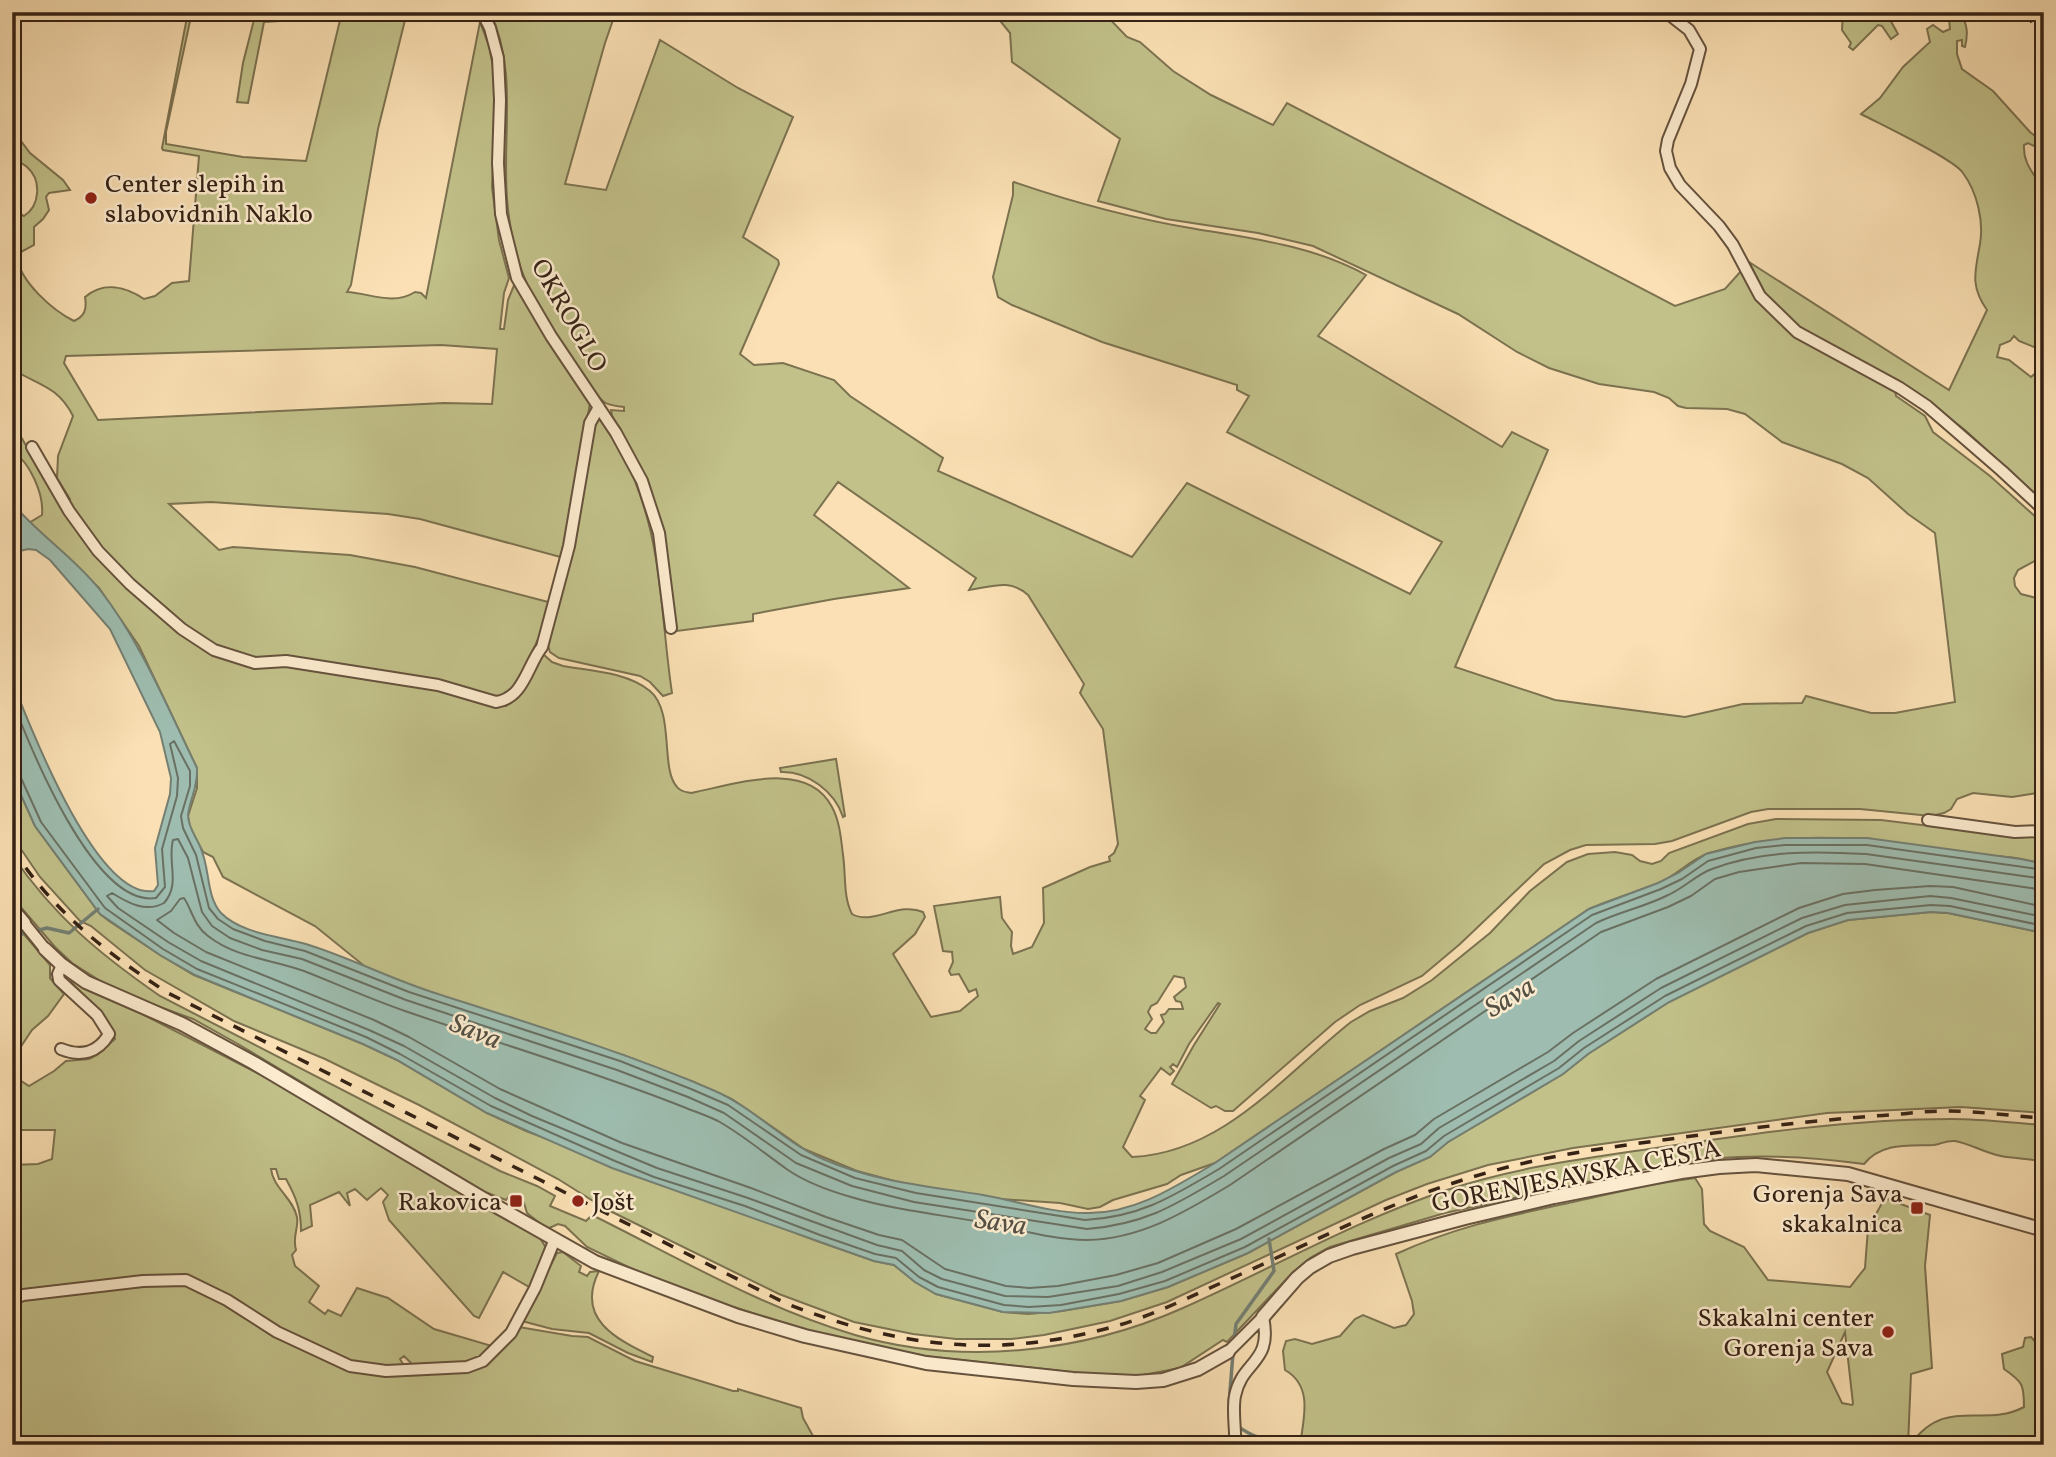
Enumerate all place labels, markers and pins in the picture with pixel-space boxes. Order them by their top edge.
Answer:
place label: Center slepih in slabovidnih Naklo [105,167,313,233]
marker: Center slepih in slabovidnih Naklo [83,190,99,206]
place label: Gorenja Sava skakalnica [1753,1177,1903,1243]
place label: Rakovica [398,1185,502,1221]
place label: Jošt [592,1185,635,1221]
marker: Rakovica [508,1193,524,1209]
marker: Jošt [570,1193,586,1209]
marker: Gorenja Sava skakalnica [1909,1200,1925,1216]
place label: Skakalni center Gorenja Sava [1698,1301,1874,1367]
marker: Skakalni center Gorenja Sava [1880,1324,1896,1340]

